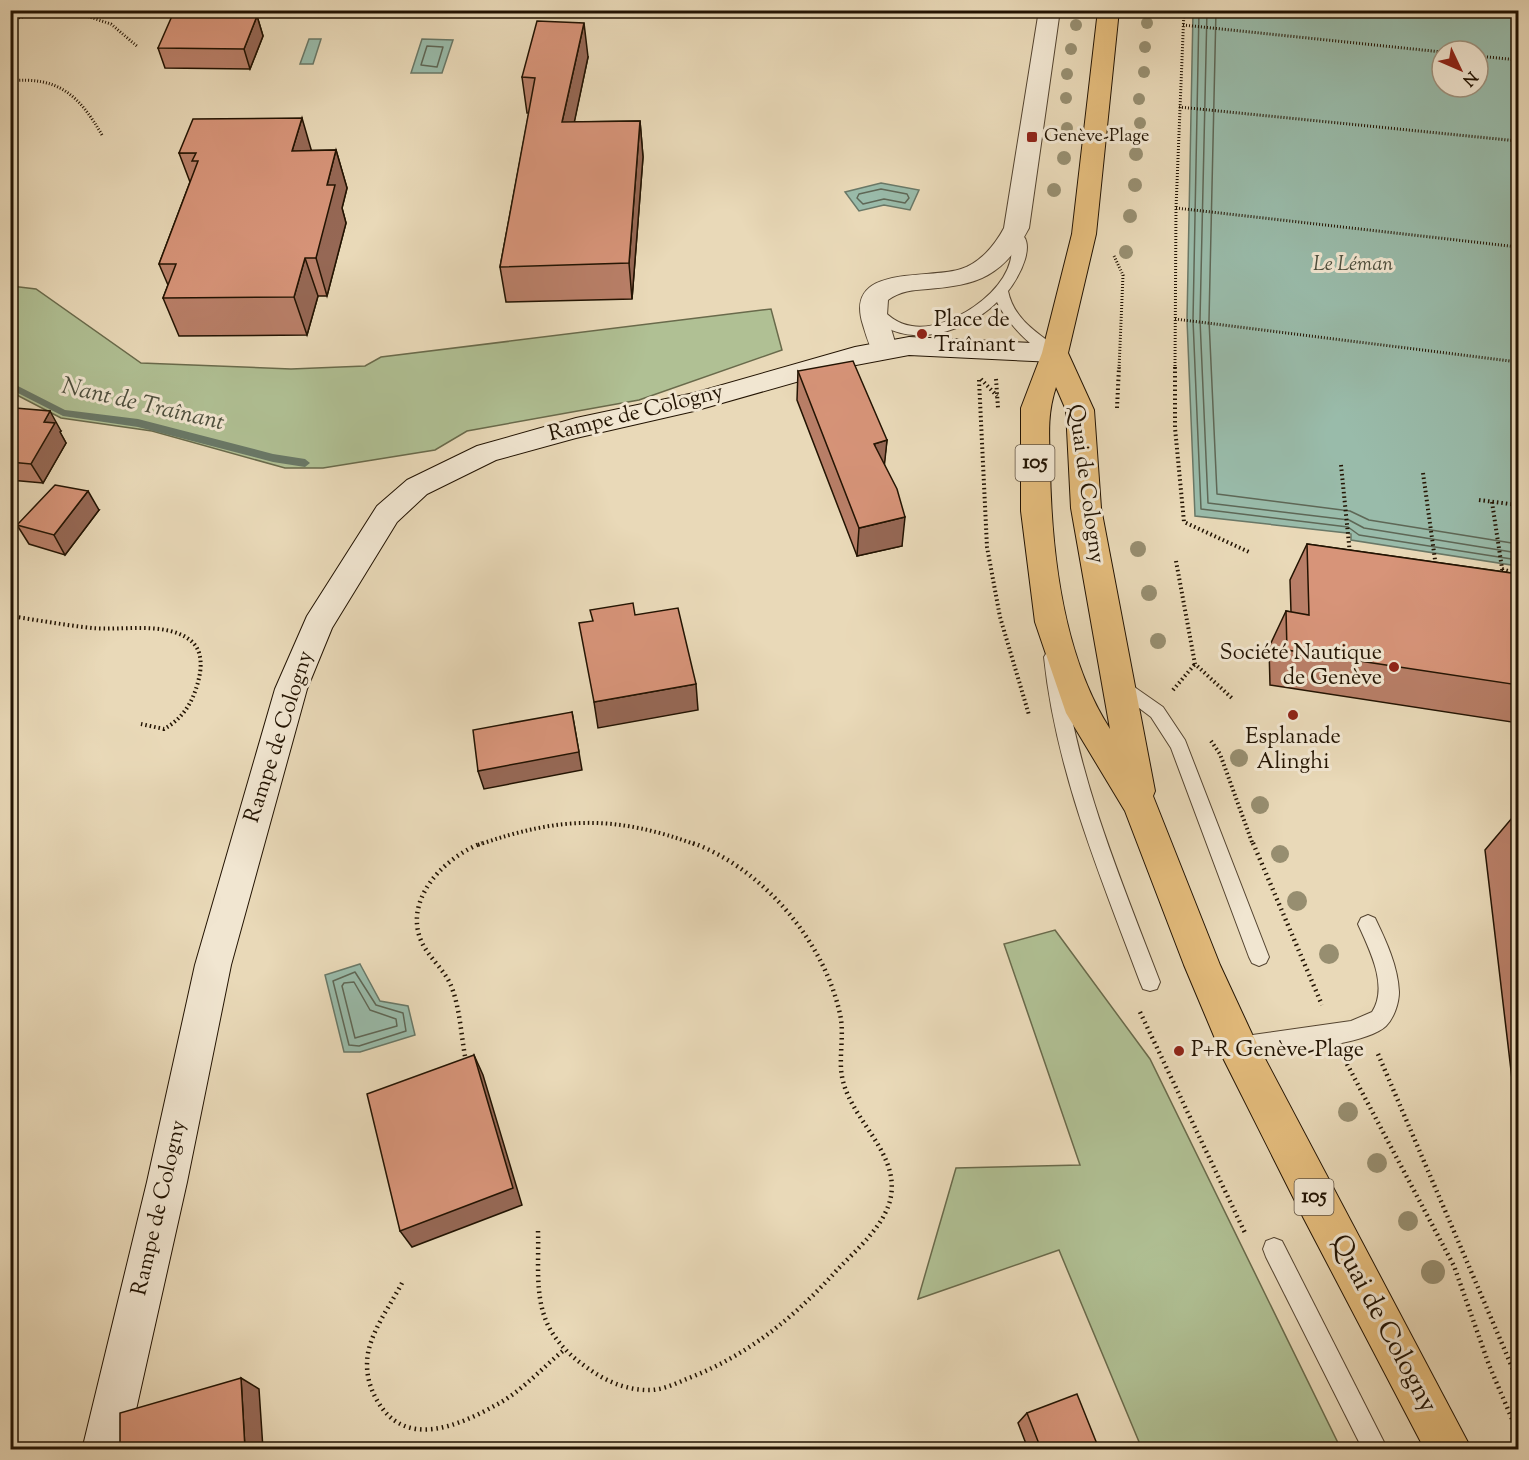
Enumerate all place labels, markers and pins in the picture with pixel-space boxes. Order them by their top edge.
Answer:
place label: Genève-Plage [1044,124,1149,150]
marker: Genève-Plage [1025,130,1039,144]
place label: Place de Traînant [934,305,1016,362]
marker: Place de Traînant [915,327,929,341]
place label: Société Nautique de Genève [1220,638,1382,695]
marker: Société Nautique de Genève [1387,660,1401,674]
marker: Esplanade Alinghi [1286,708,1300,722]
place label: Esplanade Alinghi [1245,722,1341,779]
place label: P+R Genève-Plage [1191,1035,1364,1067]
marker: P+R Genève-Plage [1172,1044,1186,1058]

